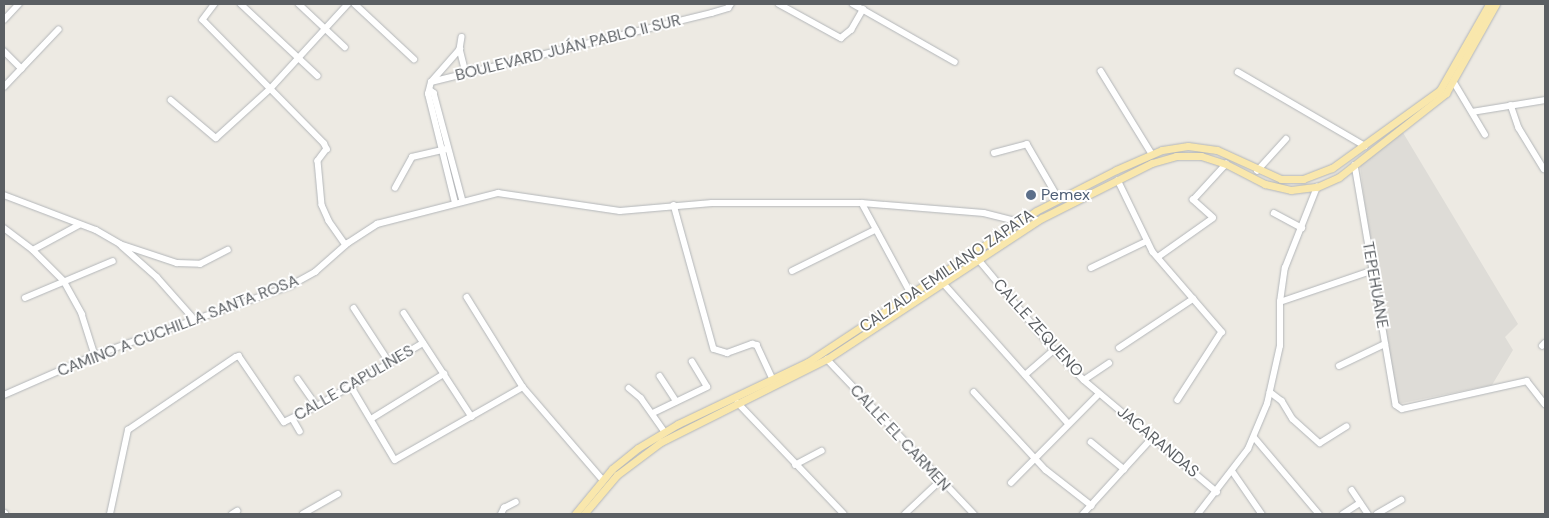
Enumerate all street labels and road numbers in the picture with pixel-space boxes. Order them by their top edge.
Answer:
street label: BOULEVARD JUÁN PABLO II SUR [453,11,683,85]
street label: CALZADA EMILIANO ZAPATA [856,205,1038,337]
street label: TEPEHUANE [1358,240,1392,330]
street label: CAMINO A CUCHILLA SANTA ROSA [55,271,301,381]
street label: CALLE ZEQUENO [989,275,1087,381]
street label: CALLE CAPULINES [291,341,417,425]
street label: CALLE EL CARMEN [846,381,954,495]
street label: JACARANDAS [1113,402,1203,482]

